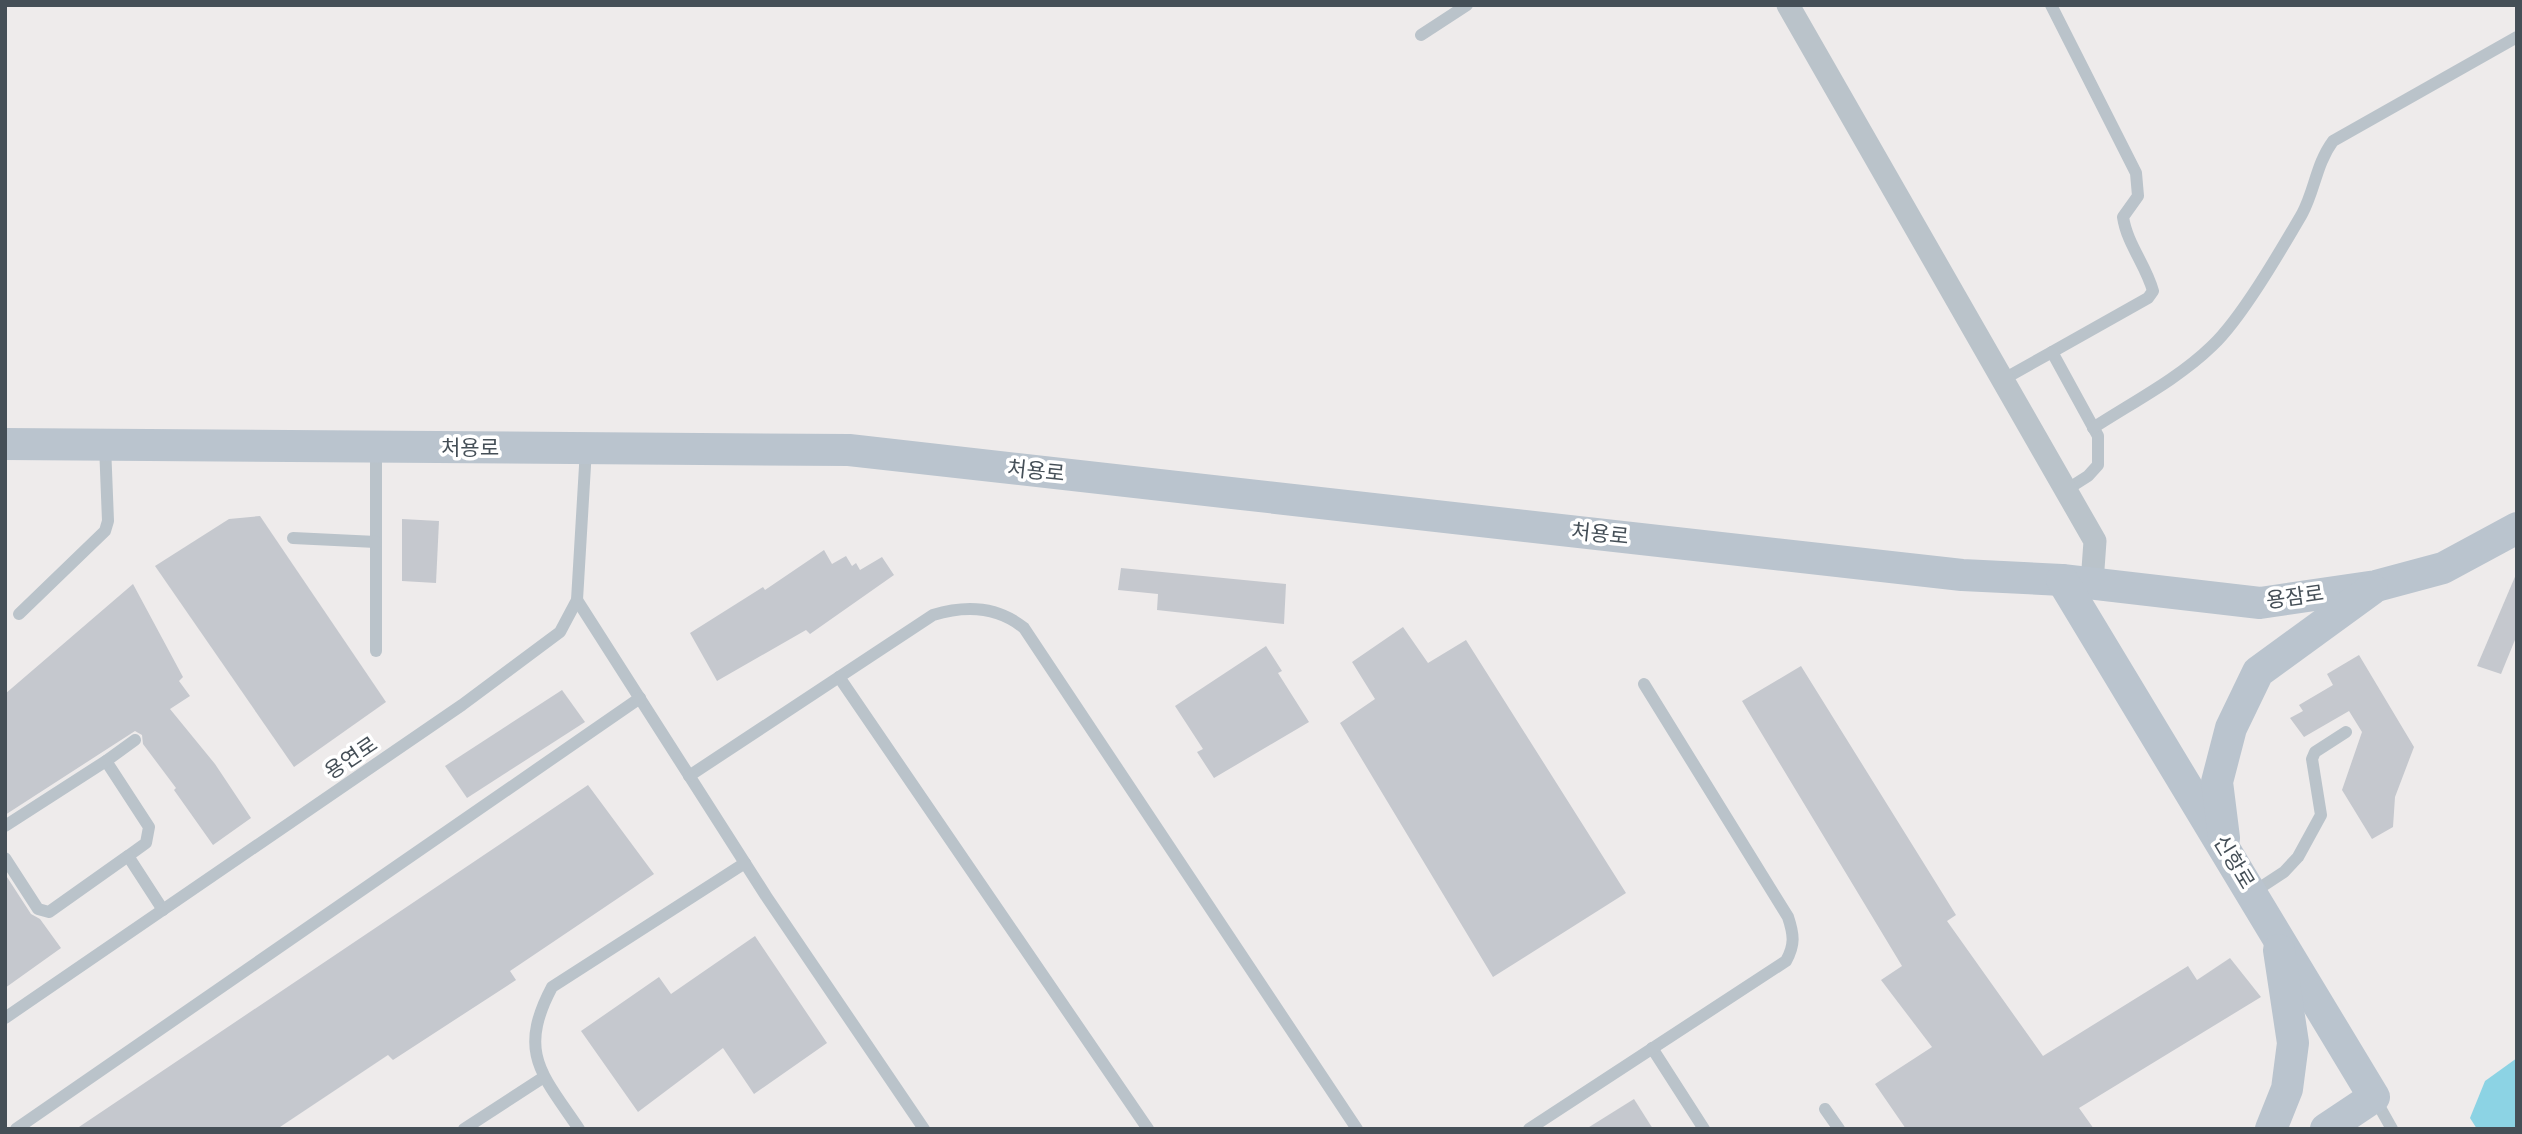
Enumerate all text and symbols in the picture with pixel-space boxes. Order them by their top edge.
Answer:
street label: 처용로 [441,433,499,461]
street label: 처용로 [1006,453,1066,487]
street label: 처용로 [1570,516,1630,550]
street label: 용잠로 [2264,578,2326,614]
street label: 용연로 [319,729,382,785]
street label: 신항로 [2208,829,2262,894]

